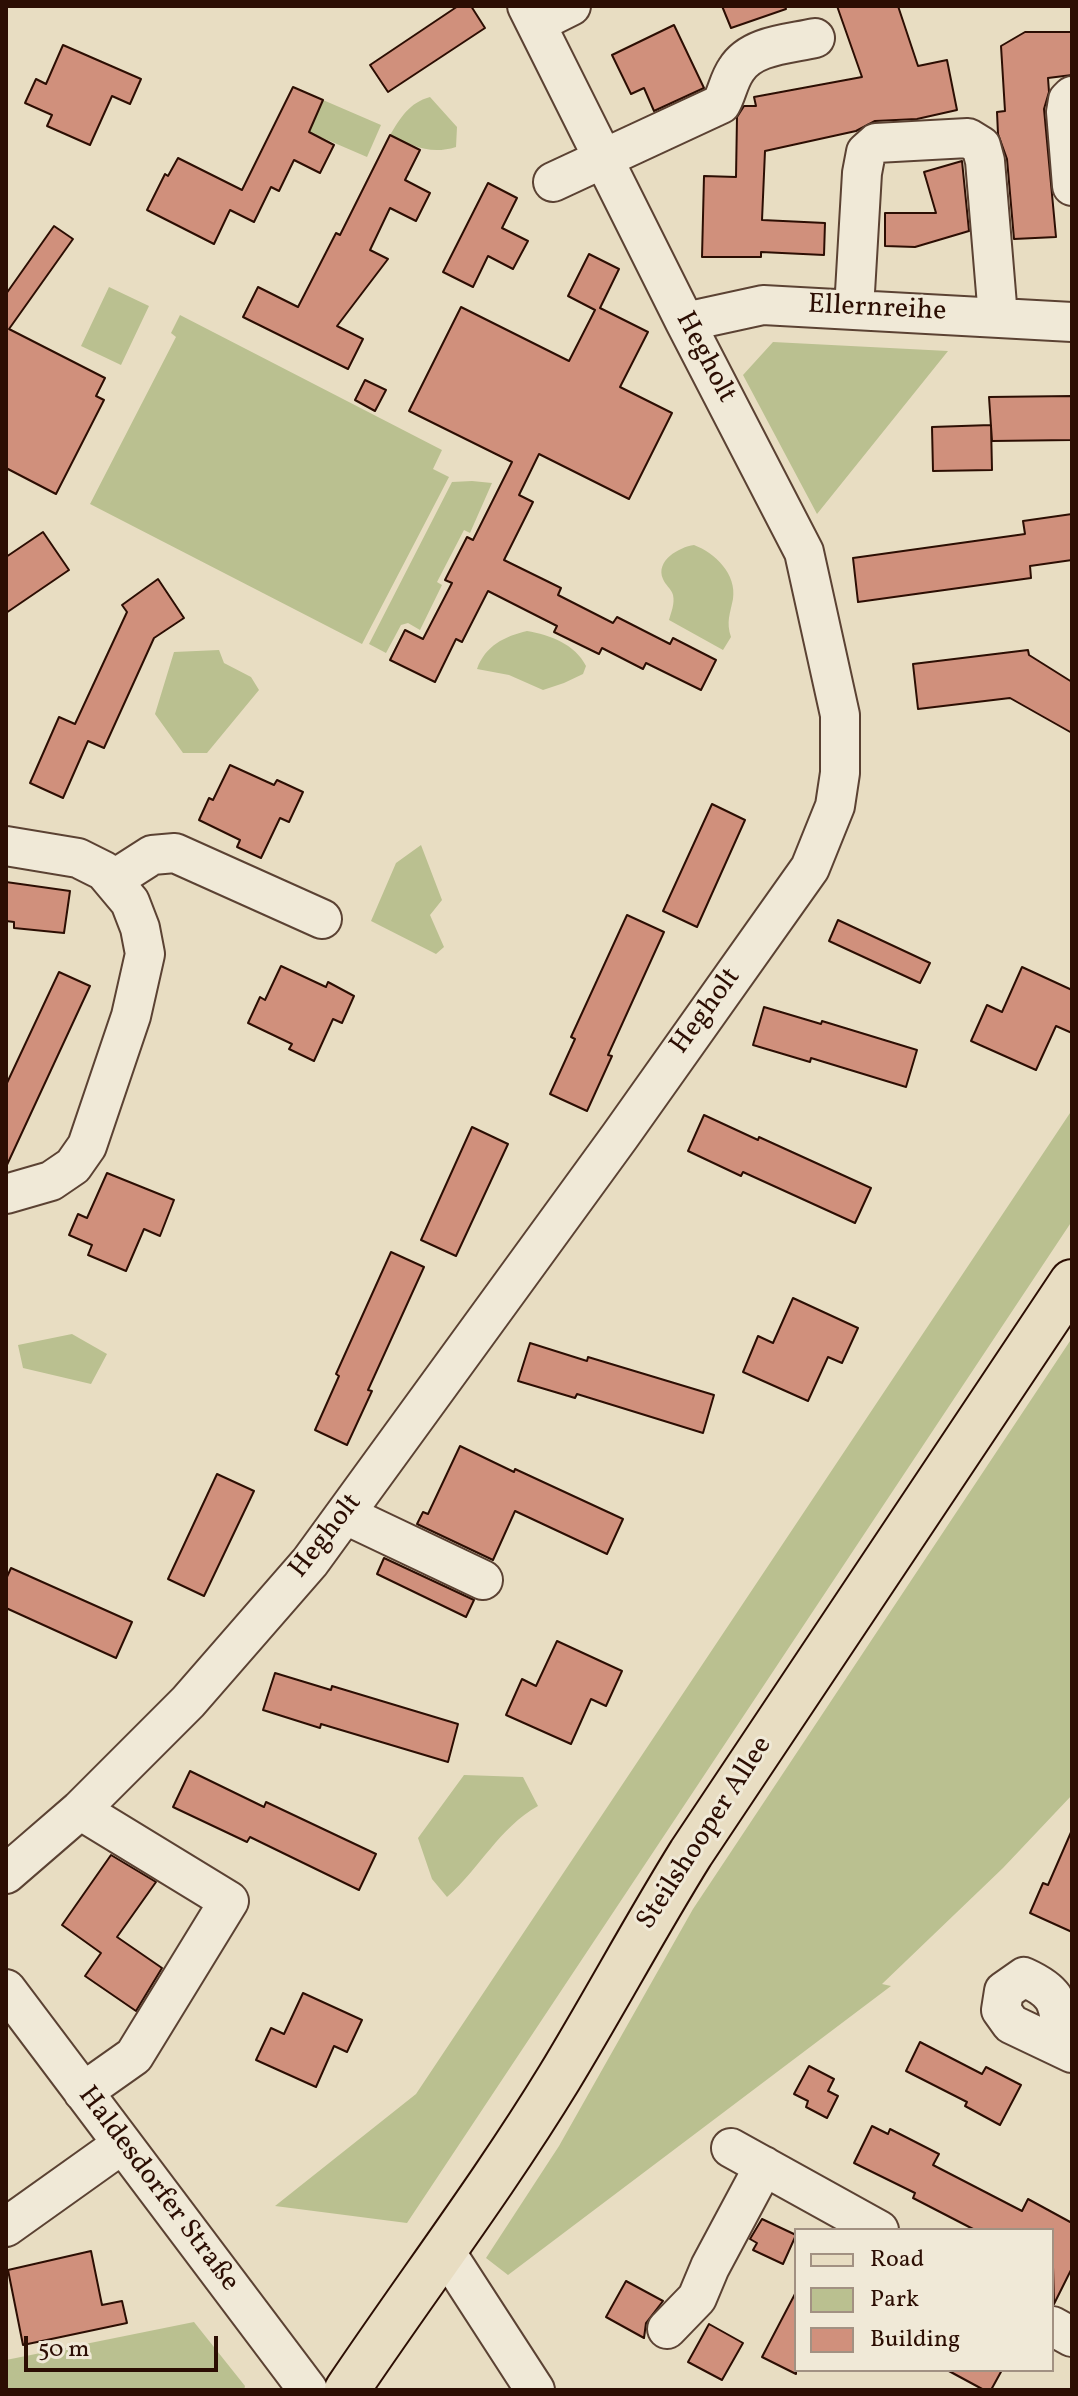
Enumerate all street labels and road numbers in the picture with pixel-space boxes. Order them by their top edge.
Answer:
street label: Ellernreihe [807,290,947,330]
street label: Hegholt [666,307,742,409]
street label: Hegholt [665,962,749,1062]
street label: Hegholt [284,1488,370,1586]
street label: Steilshooper Allee [631,1731,781,1937]
street label: Haldesdorfer Straße [69,2081,245,2299]

